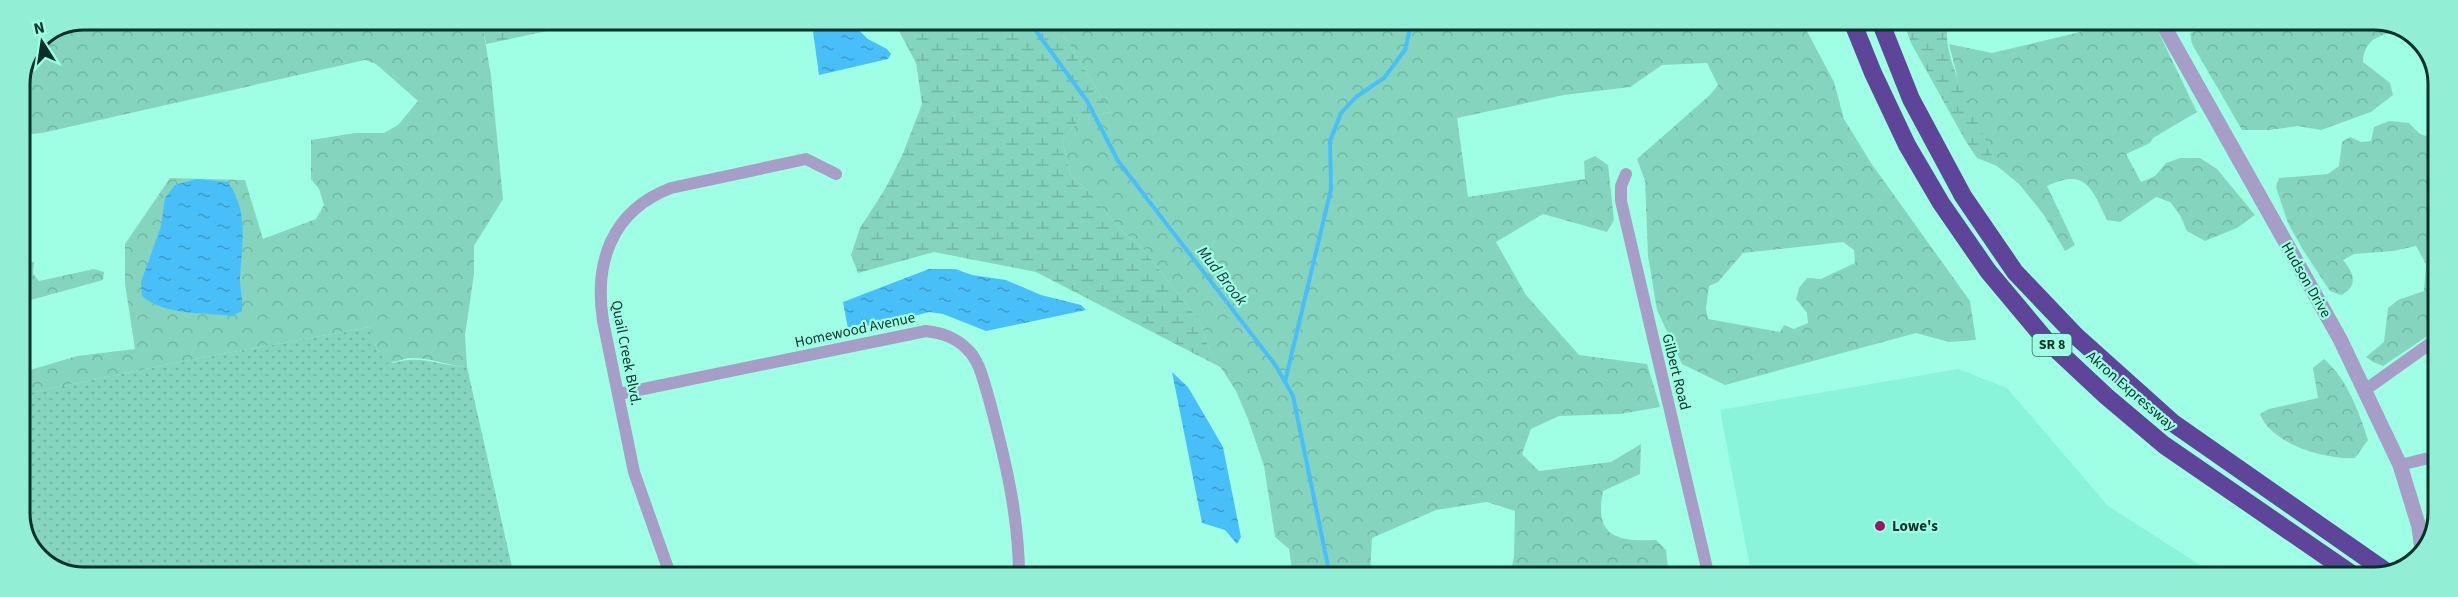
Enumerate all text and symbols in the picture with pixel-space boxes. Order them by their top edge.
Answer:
north arrow [12,12,72,72]
text: N [32,16,47,40]
street label: Hudson Drive [2276,238,2336,322]
water label: Mud Brook [1192,242,1252,311]
street label: Quail Creek Blvd. [606,299,646,407]
street label: Homewood Avenue [793,307,917,353]
street label: Gilbert Road [1656,332,1696,412]
road number: SR 8 [2032,334,2072,356]
street label: Akron Expressway [2082,346,2180,436]
place label: Lowe's [1892,516,1938,537]
marker: Lowe's [1873,519,1887,533]

